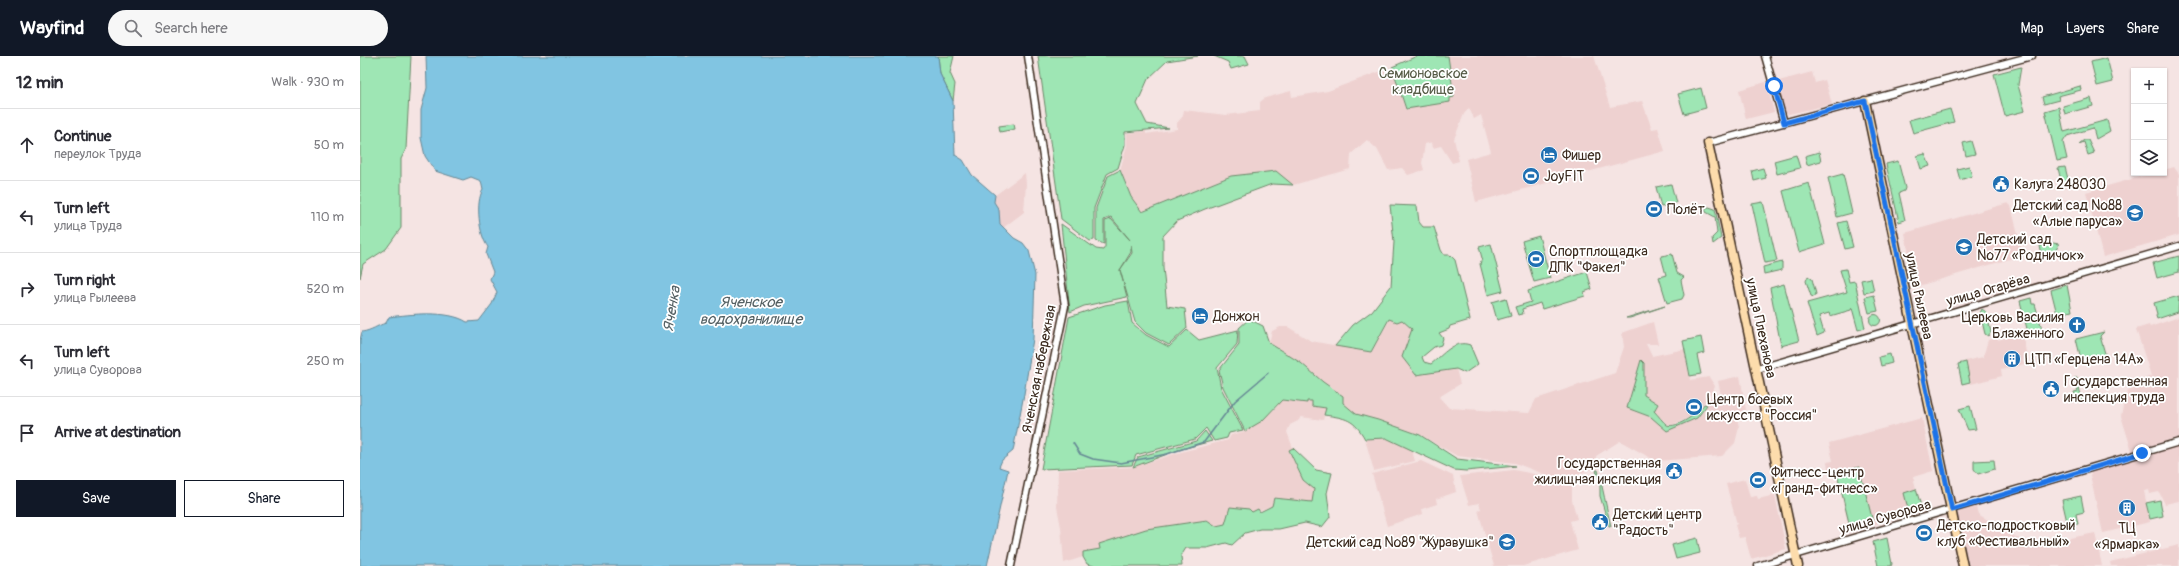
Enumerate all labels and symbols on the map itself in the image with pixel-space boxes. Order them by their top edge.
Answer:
park label: Семионовское кладбище [1379,65,1467,98]
route start [1765,77,1783,95]
hotel icon: Фишер [1539,145,1559,165]
place label: Фишер [1562,147,1601,164]
sports icon: JoyFIT [1521,166,1541,186]
place label: JoyFIT [1544,168,1585,185]
public building icon: Калуга 248030 [1991,174,2011,194]
place label: Калуга 248030 [2014,176,2106,193]
place label: Детский сад №88 «Алые паруса» [2012,197,2122,230]
sports icon: Полёт [1644,199,1664,219]
place label: Полёт [1667,201,1705,218]
school or university icon: Детский сад №88 «Алые паруса» [2125,203,2145,223]
place label: Детский сад №77 «Родничок» [1976,231,2084,264]
school or university icon: Детский сад №77 «Родничок» [1954,237,1974,257]
place label: Спортплощадка ДПК "Факел" [1548,243,1648,276]
sports icon: Спортплощадка ДПК "Факел" [1526,249,1546,269]
street label: улица Рылеева [1901,250,1937,341]
street label: улица Огарёва [1944,270,2032,310]
street label: улица Плеханова [1742,275,1780,380]
water label: Яченка [659,284,685,333]
water label: Яченское водохранилище [700,293,804,329]
street label: Яченская набережная [1018,304,1060,434]
hotel icon: Донжон [1190,306,1210,326]
place label: Донжон [1212,308,1259,325]
place label: Церковь Василия Блаженного [1961,309,2064,342]
church icon: Церковь Василия Блаженного [2067,315,2087,335]
building icon: ЦТП «Герцена 14А» [2002,349,2022,369]
place label: ЦТП «Герцена 14А» [2025,351,2143,368]
place label: Государственная инспекция труда [2064,373,2168,406]
public building icon: Государственная инспекция труда [2041,379,2061,399]
place label: Центр боевых искусств "Россия" [1707,391,1817,424]
sports icon: Центр боевых искусств "Россия" [1684,397,1704,417]
route end [2133,444,2151,462]
place label: Государственная жилищная инспекция [1535,455,1661,488]
public building icon: Государственная жилищная инспекция [1664,461,1684,481]
place label: Фитнесс-центр «Гранд-фитнесс» [1771,464,1877,497]
sports icon: Фитнесс-центр «Гранд-фитнесс» [1748,470,1768,490]
street label: улица Суворова [1836,496,1933,538]
building icon: ТЦ «Ярмарка» [2117,498,2137,518]
place label: Детский центр "Радость" [1612,506,1702,539]
public building icon: Детский центр "Радость" [1590,512,1610,532]
place label: Детско-подростковый клуб «Фестивальный» [1936,517,2076,550]
place label: ТЦ «Ярмарка» [2095,520,2159,553]
sports icon: Детско-подростковый клуб «Фестивальный» [1914,523,1934,543]
school or university icon: Детский сад №89 "Журавушка" [1497,532,1517,552]
place label: Детский сад №89 "Журавушка" [1306,534,1494,551]

